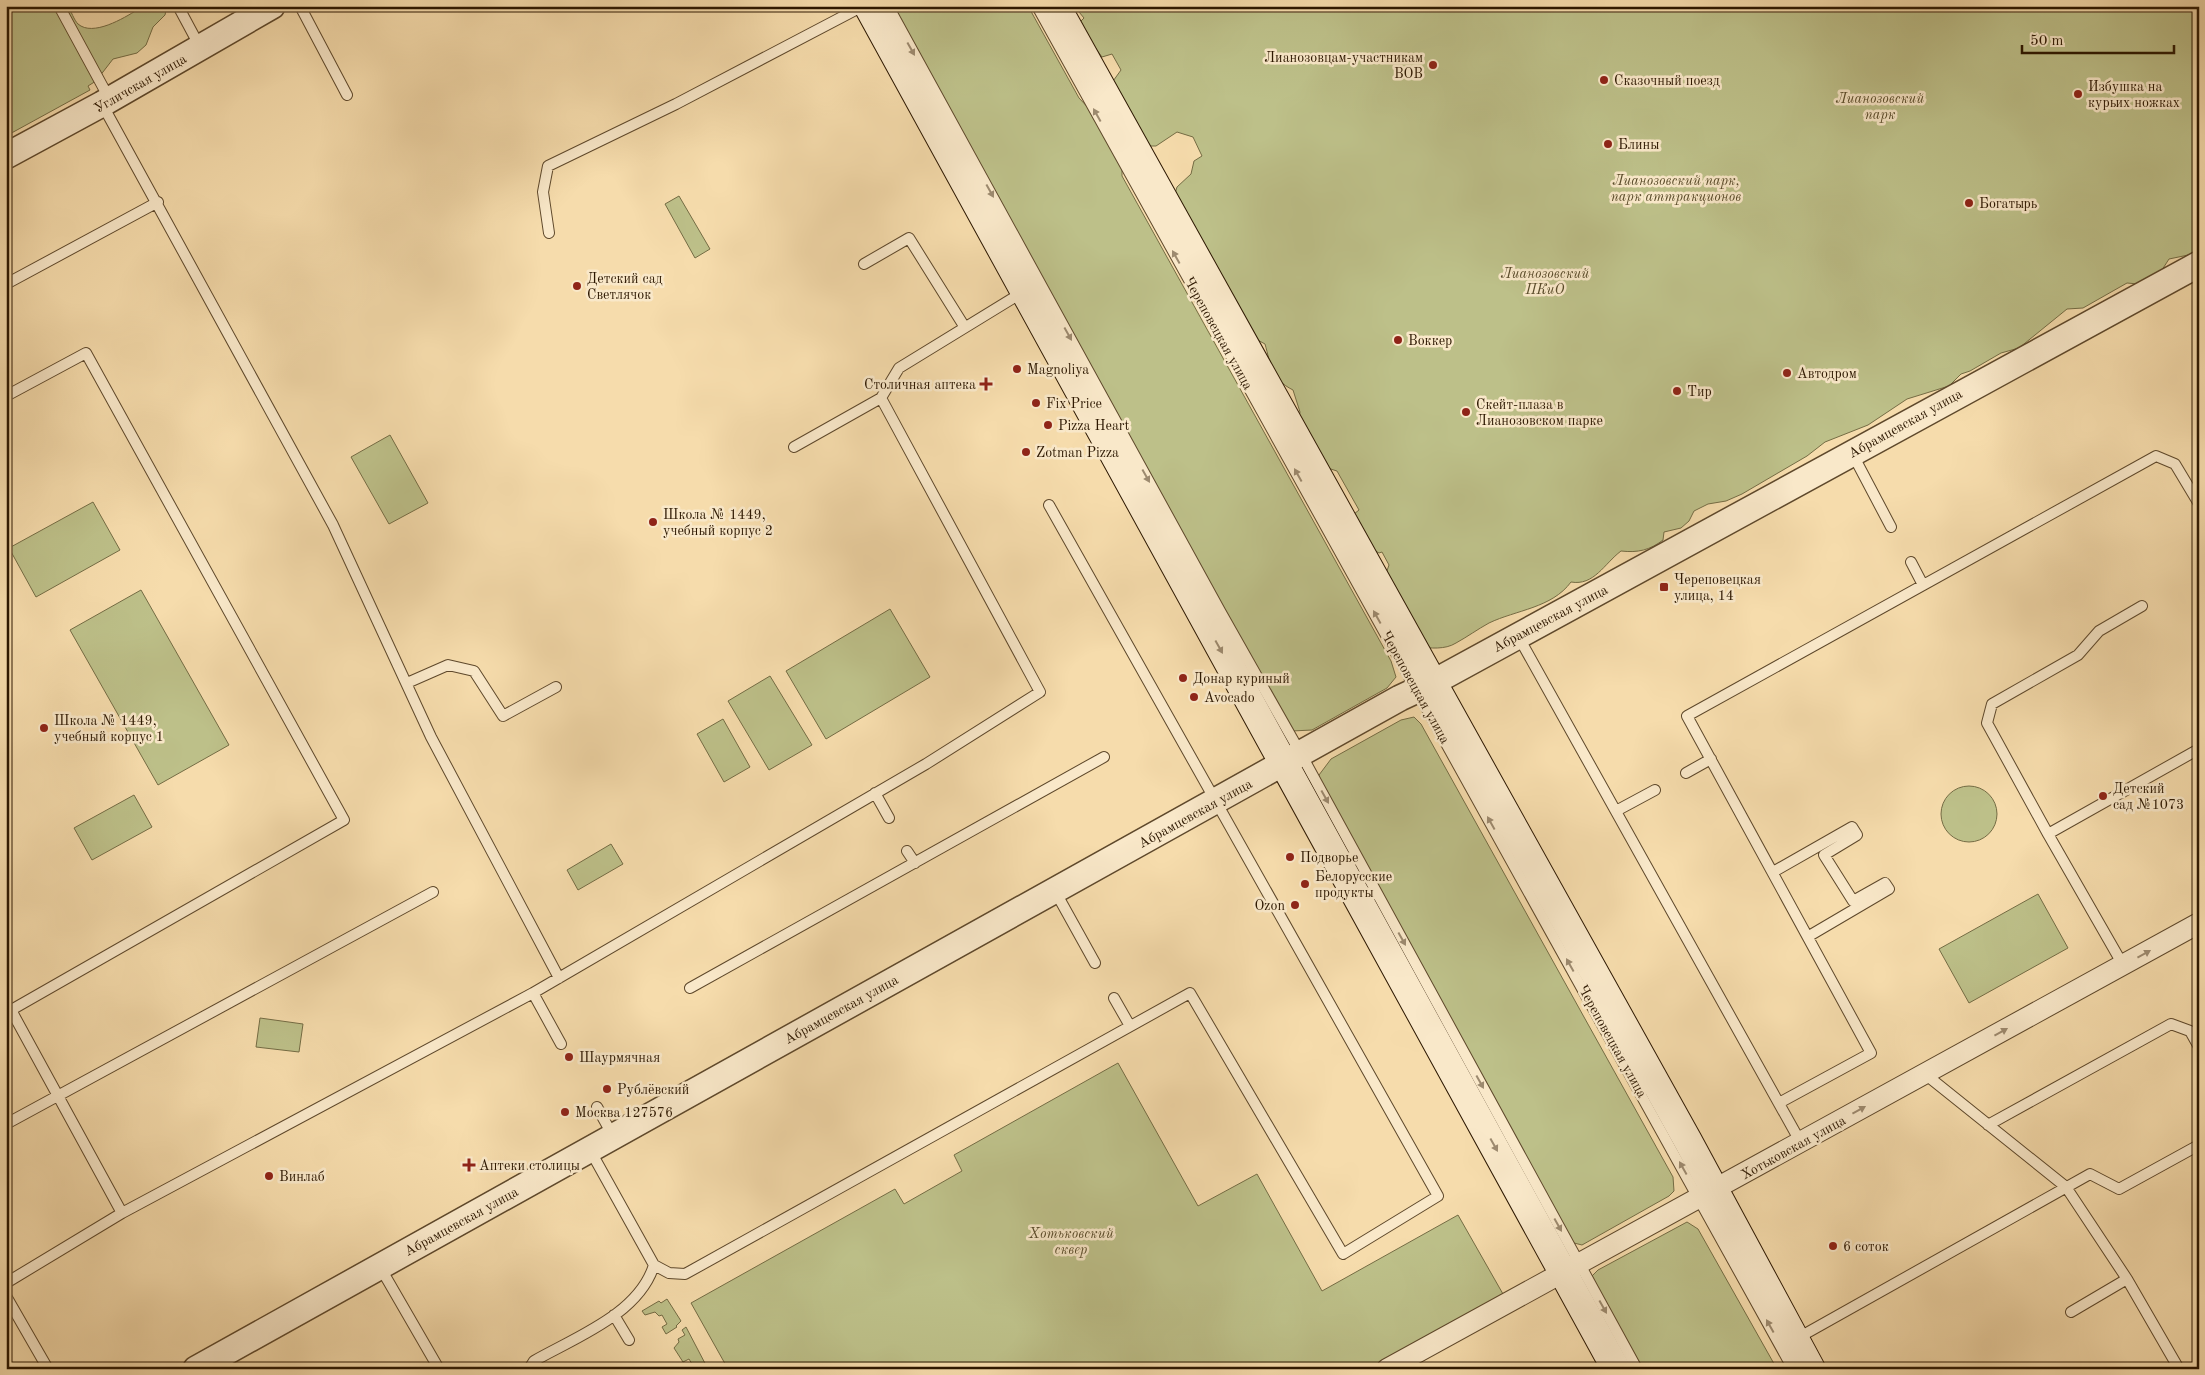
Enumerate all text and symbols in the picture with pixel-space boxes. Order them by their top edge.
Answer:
scale bar [2022,22,2175,54]
text: 50 m [2030,34,2064,49]
one-way arrow [907,42,915,56]
place label: Лианозовцам-участникам ВОВ [1264,51,1423,81]
street label: Угличская улица [92,52,189,116]
marker: Лианозовцам-участникам ВОВ [1427,59,1439,71]
marker: Cказочный поезд [1598,74,1610,86]
place label: Cказочный поезд [1614,74,1720,88]
place label: Избушка на курьих ножках [2088,80,2180,110]
marker: Избушка на курьих ножках [2072,88,2084,100]
park label: Лианозовский парк [1836,92,1924,123]
one-way arrow [1093,107,1101,122]
marker: Блины [1602,138,1614,150]
place label: Блины [1618,138,1659,152]
park label: Лианозовский парк, парк аттракционов [1611,174,1741,205]
one-way arrow [985,184,994,198]
marker: Богатырь [1963,197,1975,209]
place label: Богатырь [1979,197,2038,211]
one-way arrow [1172,249,1180,264]
park label: Лианозовский ПКиО [1501,267,1589,297]
place label: Детский сад Светлячок [587,272,663,302]
street label: Череповецкая улица [1181,275,1255,392]
marker: Детский сад Светлячок [571,280,583,292]
one-way arrow [1063,327,1072,340]
marker: Воккер [1392,334,1404,346]
place label: Воккер [1408,334,1452,348]
marker: Magnoliya [1011,363,1023,375]
place label: Magnoliya [1027,363,1089,377]
marker: Автодром [1781,367,1793,379]
place label: Автодром [1797,367,1857,381]
place label: Столичная аптека [864,378,976,392]
marker: Столичная аптека [980,378,992,390]
marker: Тир [1671,385,1683,397]
place label: Тир [1687,385,1712,399]
street label: Абрамцевская улица [1846,387,1965,461]
marker: Fix Price [1030,397,1042,409]
place label: Fix Price [1046,397,1102,411]
place label: Скейт-плаза в Лианозовском парке [1476,398,1603,428]
marker: Скейт-плаза в Лианозовском парке [1460,406,1472,418]
marker: Pizza Heart [1042,419,1054,431]
place label: Pizza Heart [1058,419,1130,433]
marker: Zotman Pizza [1020,446,1032,458]
place label: Zotman Pizza [1036,446,1119,460]
one-way arrow [1294,468,1302,482]
one-way arrow [1141,470,1150,483]
place label: Школа № 1449, учебный корпус 2 [663,508,773,538]
marker: Школа № 1449, учебный корпус 2 [647,516,659,528]
place label: Череповецкая улица, 14 [1674,573,1761,603]
marker: Череповецкая улица, 14 [1658,581,1670,593]
street label: Абрамцевская улица [1491,583,1610,655]
one-way arrow [1373,609,1381,624]
street label: Череповецкая улица [1378,629,1452,746]
one-way arrow [1215,641,1224,654]
marker: Донар куриный [1177,672,1189,684]
place label: Донар куриный [1193,672,1290,686]
marker: Avocado [1188,691,1200,703]
place label: Avocado [1204,691,1255,705]
place label: Школа № 1449, учебный корпус 1 [54,714,164,744]
marker: Школа № 1449, учебный корпус 1 [38,722,50,734]
street label: Абрамцевская улица [1136,777,1255,851]
place label: Детский сад №1073 [2113,782,2184,812]
one-way arrow [1320,790,1329,803]
marker: Детский сад №1073 [2097,790,2109,802]
one-way arrow [1487,816,1496,829]
marker: Подворье [1284,851,1296,863]
place label: Подворье [1300,851,1358,865]
place label: Белорусские продукты [1315,870,1392,900]
marker: Белорусские продукты [1299,878,1311,890]
place label: Ozon [1255,899,1285,913]
marker: Ozon [1289,899,1301,911]
one-way arrow [1398,932,1406,947]
one-way arrow [2137,949,2150,958]
one-way arrow [1566,958,1575,972]
street label: Абрамцевская улица [782,973,901,1047]
street label: Череповецкая улица [1575,983,1649,1100]
one-way arrow [1994,1028,2009,1036]
marker: Шаурмячная [563,1051,575,1063]
place label: Шаурмячная [579,1051,660,1065]
one-way arrow [1476,1075,1484,1089]
marker: Рублёвский [601,1083,613,1095]
place label: Рублёвский [617,1083,689,1097]
marker: Москва 127576 [559,1106,571,1118]
place label: Москва 127576 [575,1106,673,1120]
one-way arrow [1852,1106,1866,1115]
street label: Хотьковская улица [1739,1113,1848,1182]
one-way arrow [1490,1138,1498,1153]
marker: Аптеки столицы [463,1159,475,1171]
place label: Аптеки столицы [479,1159,580,1173]
one-way arrow [1679,1161,1687,1176]
marker: Винлаб [263,1170,275,1182]
place label: Винлаб [279,1170,325,1184]
street label: Абрамцевская улица [402,1185,521,1259]
one-way arrow [1554,1217,1562,1232]
park label: Хотьковский сквер [1028,1227,1114,1258]
marker: 6 соток [1827,1240,1839,1252]
place label: 6 соток [1843,1240,1889,1254]
one-way arrow [1599,1300,1607,1314]
one-way arrow [1765,1319,1774,1333]

